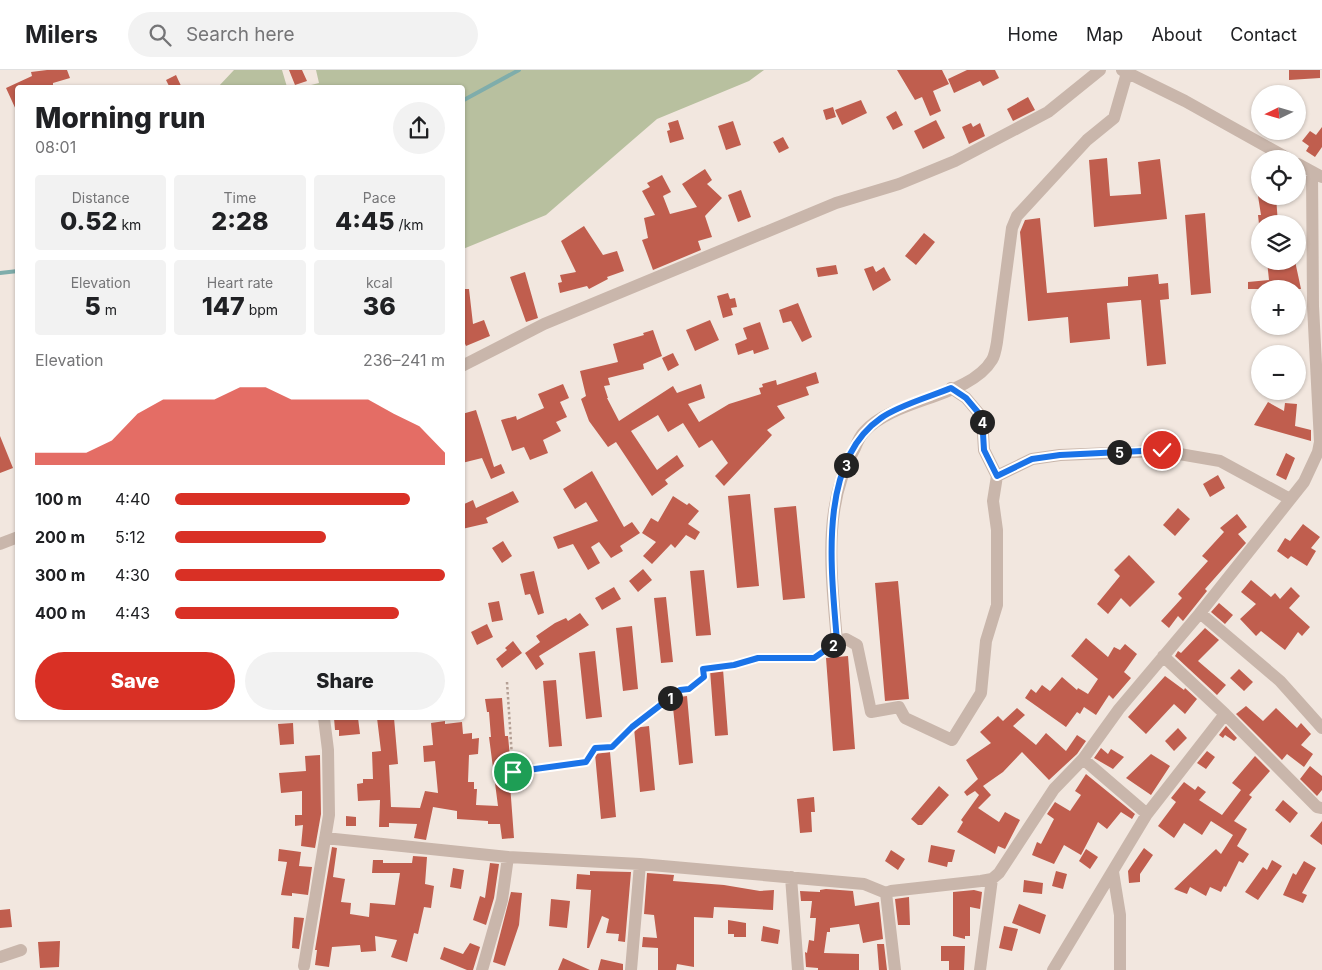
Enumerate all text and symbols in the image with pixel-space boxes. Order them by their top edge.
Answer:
search box [128,12,478,57]
text: Milers [25,20,98,49]
icon: search [146,21,174,49]
text: Search here [186,23,295,46]
text: Home [1008,24,1058,45]
text: Map [1086,24,1123,45]
text: About [1151,24,1202,45]
text: Contact [1230,24,1297,45]
north arrow [1251,85,1306,140]
map controls [1251,85,1306,400]
text: Morning run [35,101,205,135]
button: share [393,102,445,154]
text: 08:01 [35,137,76,157]
button: locate [1251,150,1306,205]
text: Distance [72,189,130,206]
text: Time [224,189,256,206]
text: Pace [363,189,396,206]
text: 0.52 [60,206,117,236]
text: 2:28 [211,206,269,236]
text: 4:45 [335,206,395,236]
button: layers [1251,215,1306,270]
text: km [117,216,141,233]
text: /km [395,216,424,233]
text: Elevation [71,274,131,291]
text: Heart rate [207,274,273,291]
text: kcal [366,274,393,291]
button: + [1251,280,1306,335]
text: 5 [84,291,101,321]
text: 147 [202,291,245,321]
text: 36 [363,291,396,321]
text: m [101,301,117,318]
text: bpm [245,301,278,318]
button: − [1251,345,1306,400]
text: Elevation [35,350,104,370]
text: 236–241 m [363,350,445,370]
pin: 4 [970,410,994,434]
text: 4 [978,414,987,431]
pin [1141,429,1183,471]
icon: check [1148,436,1176,464]
pin: 5 [1106,440,1132,464]
text: 5 [1115,444,1124,461]
pin: 3 [834,452,858,478]
text: 3 [842,457,851,474]
text: 100 m [35,489,82,509]
text: 4:40 [115,489,150,509]
text: 200 m [35,527,85,547]
text: 5:12 [115,527,146,547]
text: 300 m [35,565,85,585]
text: 4:30 [115,565,150,585]
text: 400 m [35,603,86,623]
text: 4:43 [115,603,150,623]
pin: 2 [820,632,846,658]
text: 2 [829,637,838,654]
button: Save [35,652,235,710]
button: Share [245,652,445,710]
pin: 1 [658,686,682,710]
text: 1 [667,690,674,707]
pin [492,751,534,793]
icon: arrive [499,758,527,786]

